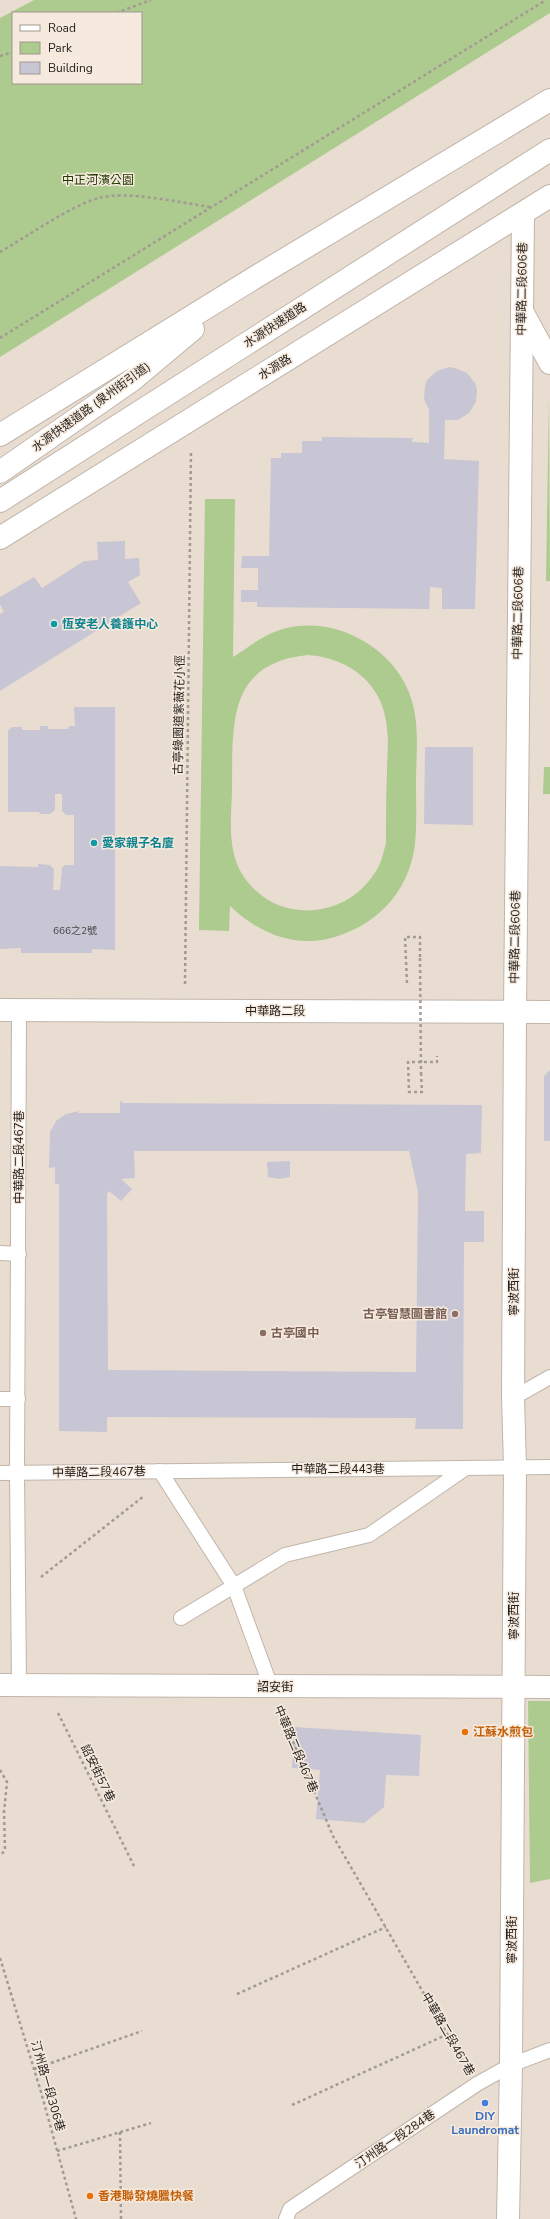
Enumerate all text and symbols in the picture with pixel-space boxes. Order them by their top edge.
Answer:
legend [12,12,142,84]
text: Road [48,20,76,36]
text: Park [48,40,73,56]
text: Building [48,60,93,76]
park label: 中正河濱公園 [62,172,134,188]
street label: 中華路二段606巷 [513,242,531,336]
street label: 水源快速道路 [240,299,310,351]
street label: 水源路 [255,351,295,383]
street label: 水源快速道路 (泉州街引道) [29,359,153,455]
street label: 中華路二段606巷 [509,566,527,660]
place label: 恆安老人養護中心 [62,616,158,632]
marker: 恆安老人養護中心 [49,619,59,629]
street label: 古亭綠園道紫薇花小徑 [170,655,188,775]
place label: 愛家親子名廈 [102,835,174,851]
marker: 愛家親子名廈 [89,838,99,848]
street label: 中華路二段606巷 [506,890,524,984]
house number: 666之2號 [53,924,97,938]
street label: 中華路二段 [245,1003,305,1019]
street label: 中華路二段467巷 [11,1110,27,1204]
street label: 寧波西街 [506,1268,522,1316]
place label: 古亭智慧圖書館 [363,1306,447,1322]
marker: 古亭智慧圖書館 [450,1309,460,1319]
place label: 古亭國中 [271,1325,319,1341]
marker: 古亭國中 [258,1328,268,1338]
street label: 中華路二段443巷 [291,1461,385,1477]
street label: 中華路二段467巷 [52,1463,146,1481]
street label: 寧波西街 [506,1592,522,1640]
street label: 詔安街 [257,1679,293,1695]
street label: 中華路二段467巷 [270,1703,322,1795]
place label: 江蘇水煎包 [473,1724,533,1740]
marker: 江蘇水煎包 [460,1727,470,1737]
street label: 詔安街57巷 [77,1741,119,1805]
street label: 寧波西街 [504,1916,520,1964]
street label: 中華路二段467巷 [418,1989,478,2079]
street label: 汀州路一段306巷 [27,2039,69,2133]
marker: DIY Laundromat [480,2098,490,2108]
street label: 汀州路一段284巷 [352,2106,438,2172]
place label: DIY Laundromat [451,2108,519,2138]
place label: 香港聯發燒臘快餐 [98,2188,194,2204]
marker: 香港聯發燒臘快餐 [85,2191,95,2201]

